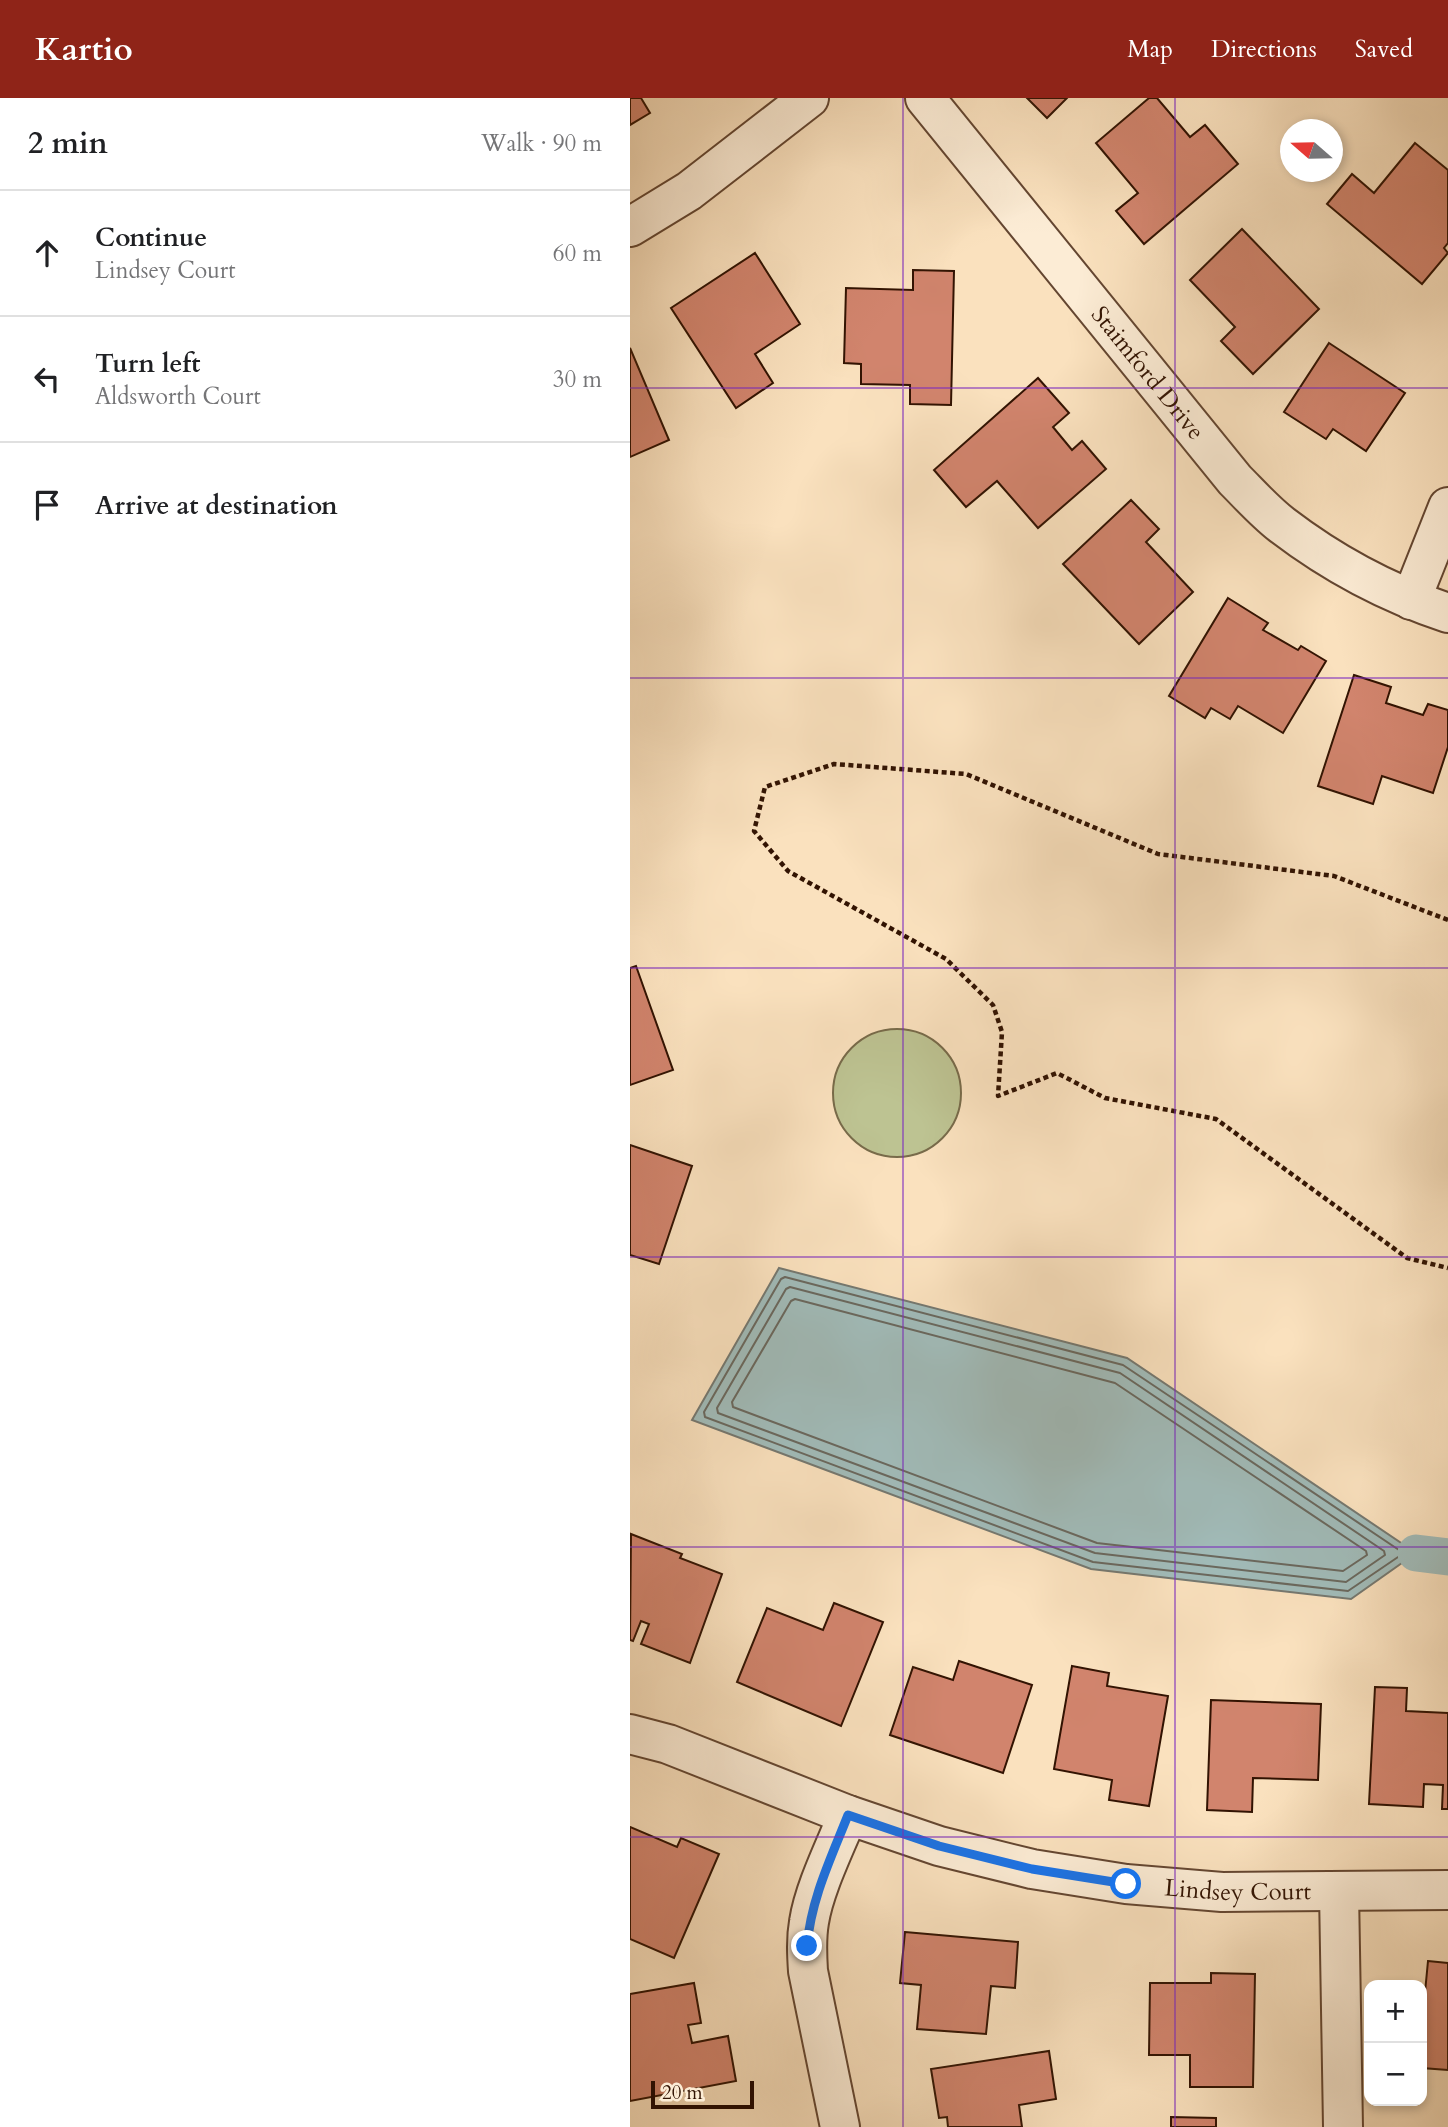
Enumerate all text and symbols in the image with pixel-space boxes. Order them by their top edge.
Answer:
text: Kartio [35,27,133,72]
text: Map [1127,33,1173,66]
text: Directions [1211,33,1317,66]
text: Saved [1355,33,1413,66]
north arrow [1280,119,1343,182]
text: 2 min [28,123,108,164]
text: Walk · 90 m [481,128,602,159]
text: Continue [95,220,207,255]
icon: ahead [28,234,66,272]
text: 60 m [553,238,602,269]
text: Lindsey Court [95,255,235,286]
street label: Staimford Drive [1084,299,1212,447]
text: Turn left [95,346,200,381]
icon: left [28,360,66,398]
text: 30 m [553,364,602,395]
text: Aldsworth Court [95,381,261,412]
icon: arrive [28,486,66,524]
text: Arrive at destination [95,488,338,523]
route start [1110,1868,1141,1899]
street label: Lindsey Court [1163,1871,1312,1909]
route end [791,1930,822,1961]
map controls [1364,1980,1427,2106]
button: + [1364,1980,1427,2043]
button: − [1364,2043,1427,2106]
scale bar [651,2078,754,2110]
text: 20 m [662,2080,703,2106]

